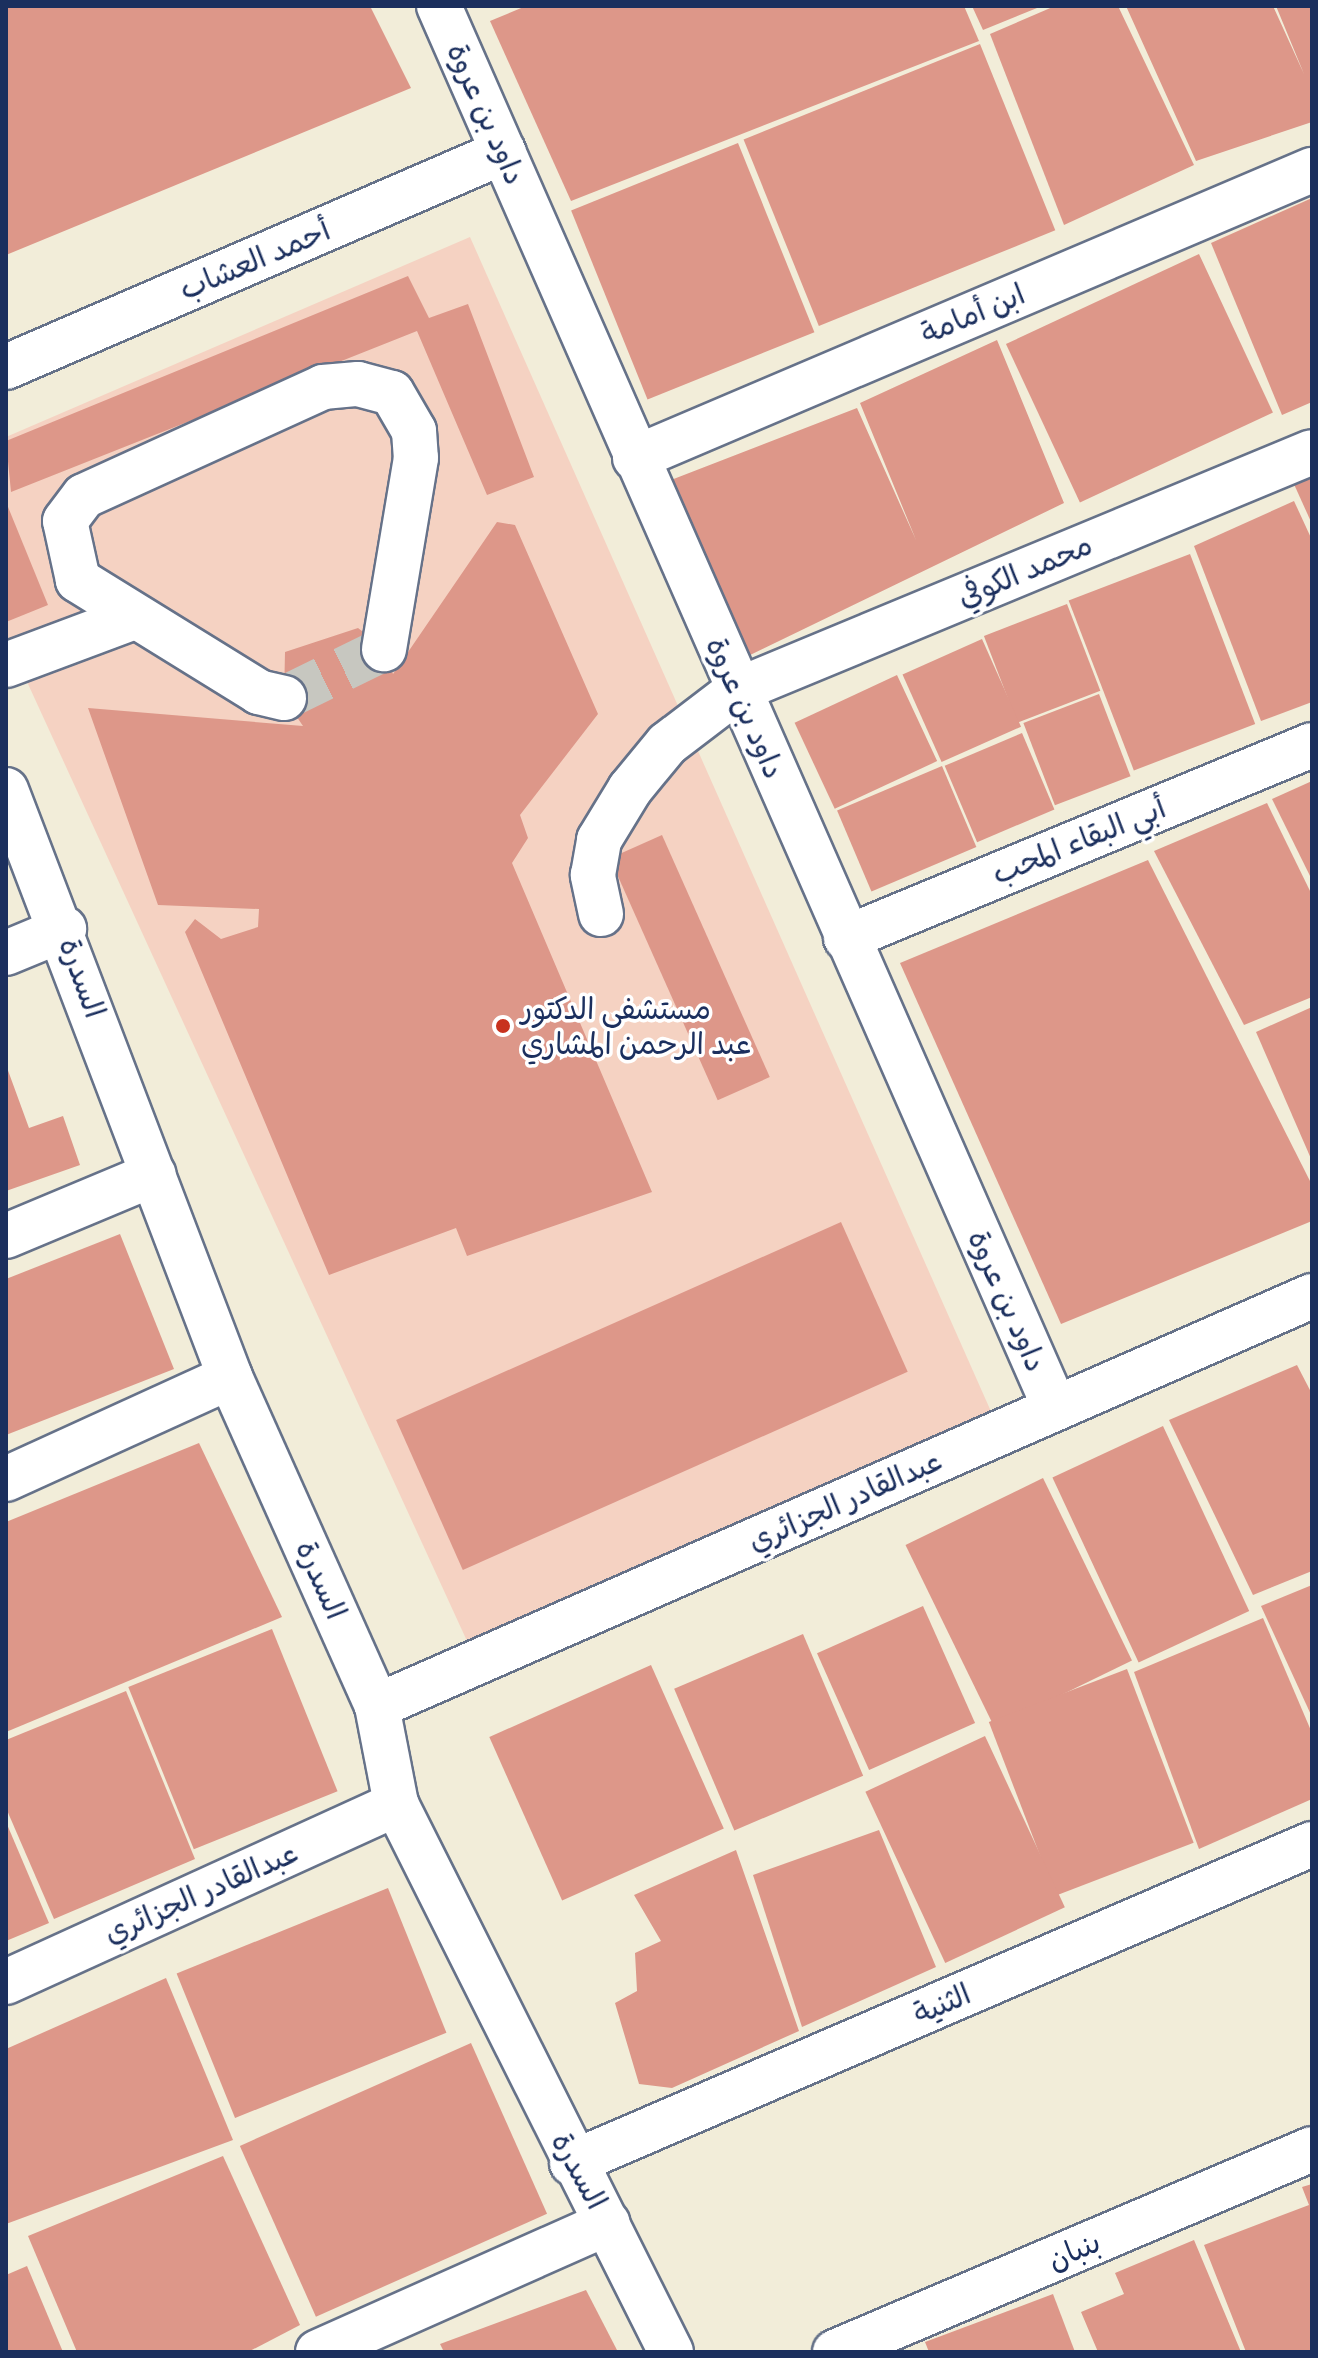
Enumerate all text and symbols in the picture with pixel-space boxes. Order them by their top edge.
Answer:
street label: داود بن عروة [439,38,533,190]
street label: أحمد العشاب [174,212,336,308]
street label: ابن أمامة [915,276,1031,352]
street label: محمد الكوفي [952,526,1098,616]
street label: داود بن عروة [698,632,792,784]
street label: أبي البقاء المحب [987,790,1171,892]
street label: السدرة [51,933,113,1023]
place label: مستشفى الدكتور عبد الرحمن المشاري [521,991,751,1062]
marker: مستشفى الدكتور عبد الرحمن المشاري [492,1015,514,1037]
street label: داود بن عروة [960,1225,1054,1377]
street label: عبدالقادر الجزائري [743,1442,947,1560]
street label: السدرة [288,1535,354,1625]
street label: عبدالقادر الجزائري [99,1834,303,1952]
street label: الثنية [908,1976,976,2032]
street label: السدرة [543,2126,615,2216]
street label: بنبان [1042,2224,1106,2278]

